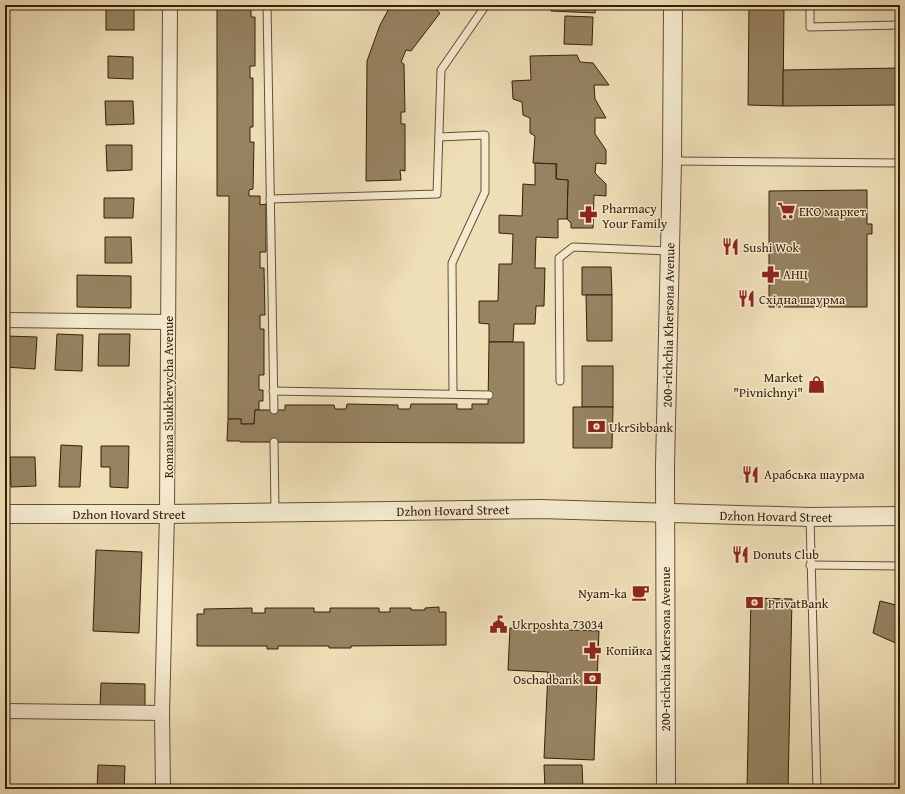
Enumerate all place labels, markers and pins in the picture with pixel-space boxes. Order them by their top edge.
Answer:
place label: Pharmacy Your Family [602,199,668,233]
supermarket icon: ЕКО маркет [776,201,796,221]
place label: ЕКО маркет [799,202,867,221]
pharmacy icon: Pharmacy Your Family [579,205,599,225]
restaurant icon: Sushi Wok [720,237,740,257]
place label: Sushi Wok [743,238,800,257]
pharmacy icon: АНЦ [760,264,780,284]
place label: АНЦ [783,265,809,284]
restaurant icon: Східна шаурма [736,289,756,309]
place label: Східна шаурма [759,290,846,309]
place label: Market "Pivnichnyi" [733,368,803,402]
shop icon: Market "Pivnichnyi" [806,374,826,394]
bank icon: UkrSibbank [586,417,606,437]
place label: UkrSibbank [609,418,673,437]
restaurant icon: Арабська шаурма [741,464,761,484]
place label: Арабська шаурма [764,465,865,484]
restaurant icon: Donuts Club [730,544,750,564]
place label: Donuts Club [753,545,819,564]
cafe icon: Nyam-ka [630,583,650,603]
place label: Nyam-ka [578,584,628,603]
bank icon: PrivatBank [745,593,765,613]
place label: PrivatBank [768,594,829,613]
public building icon: Ukrposhta 73034 [489,614,509,634]
place label: Ukrposhta 73034 [512,615,604,634]
pharmacy icon: Копійка [583,640,603,660]
place label: Копійка [606,641,653,660]
bank icon: Oschadbank [582,669,602,689]
place label: Oschadbank [513,670,579,689]

